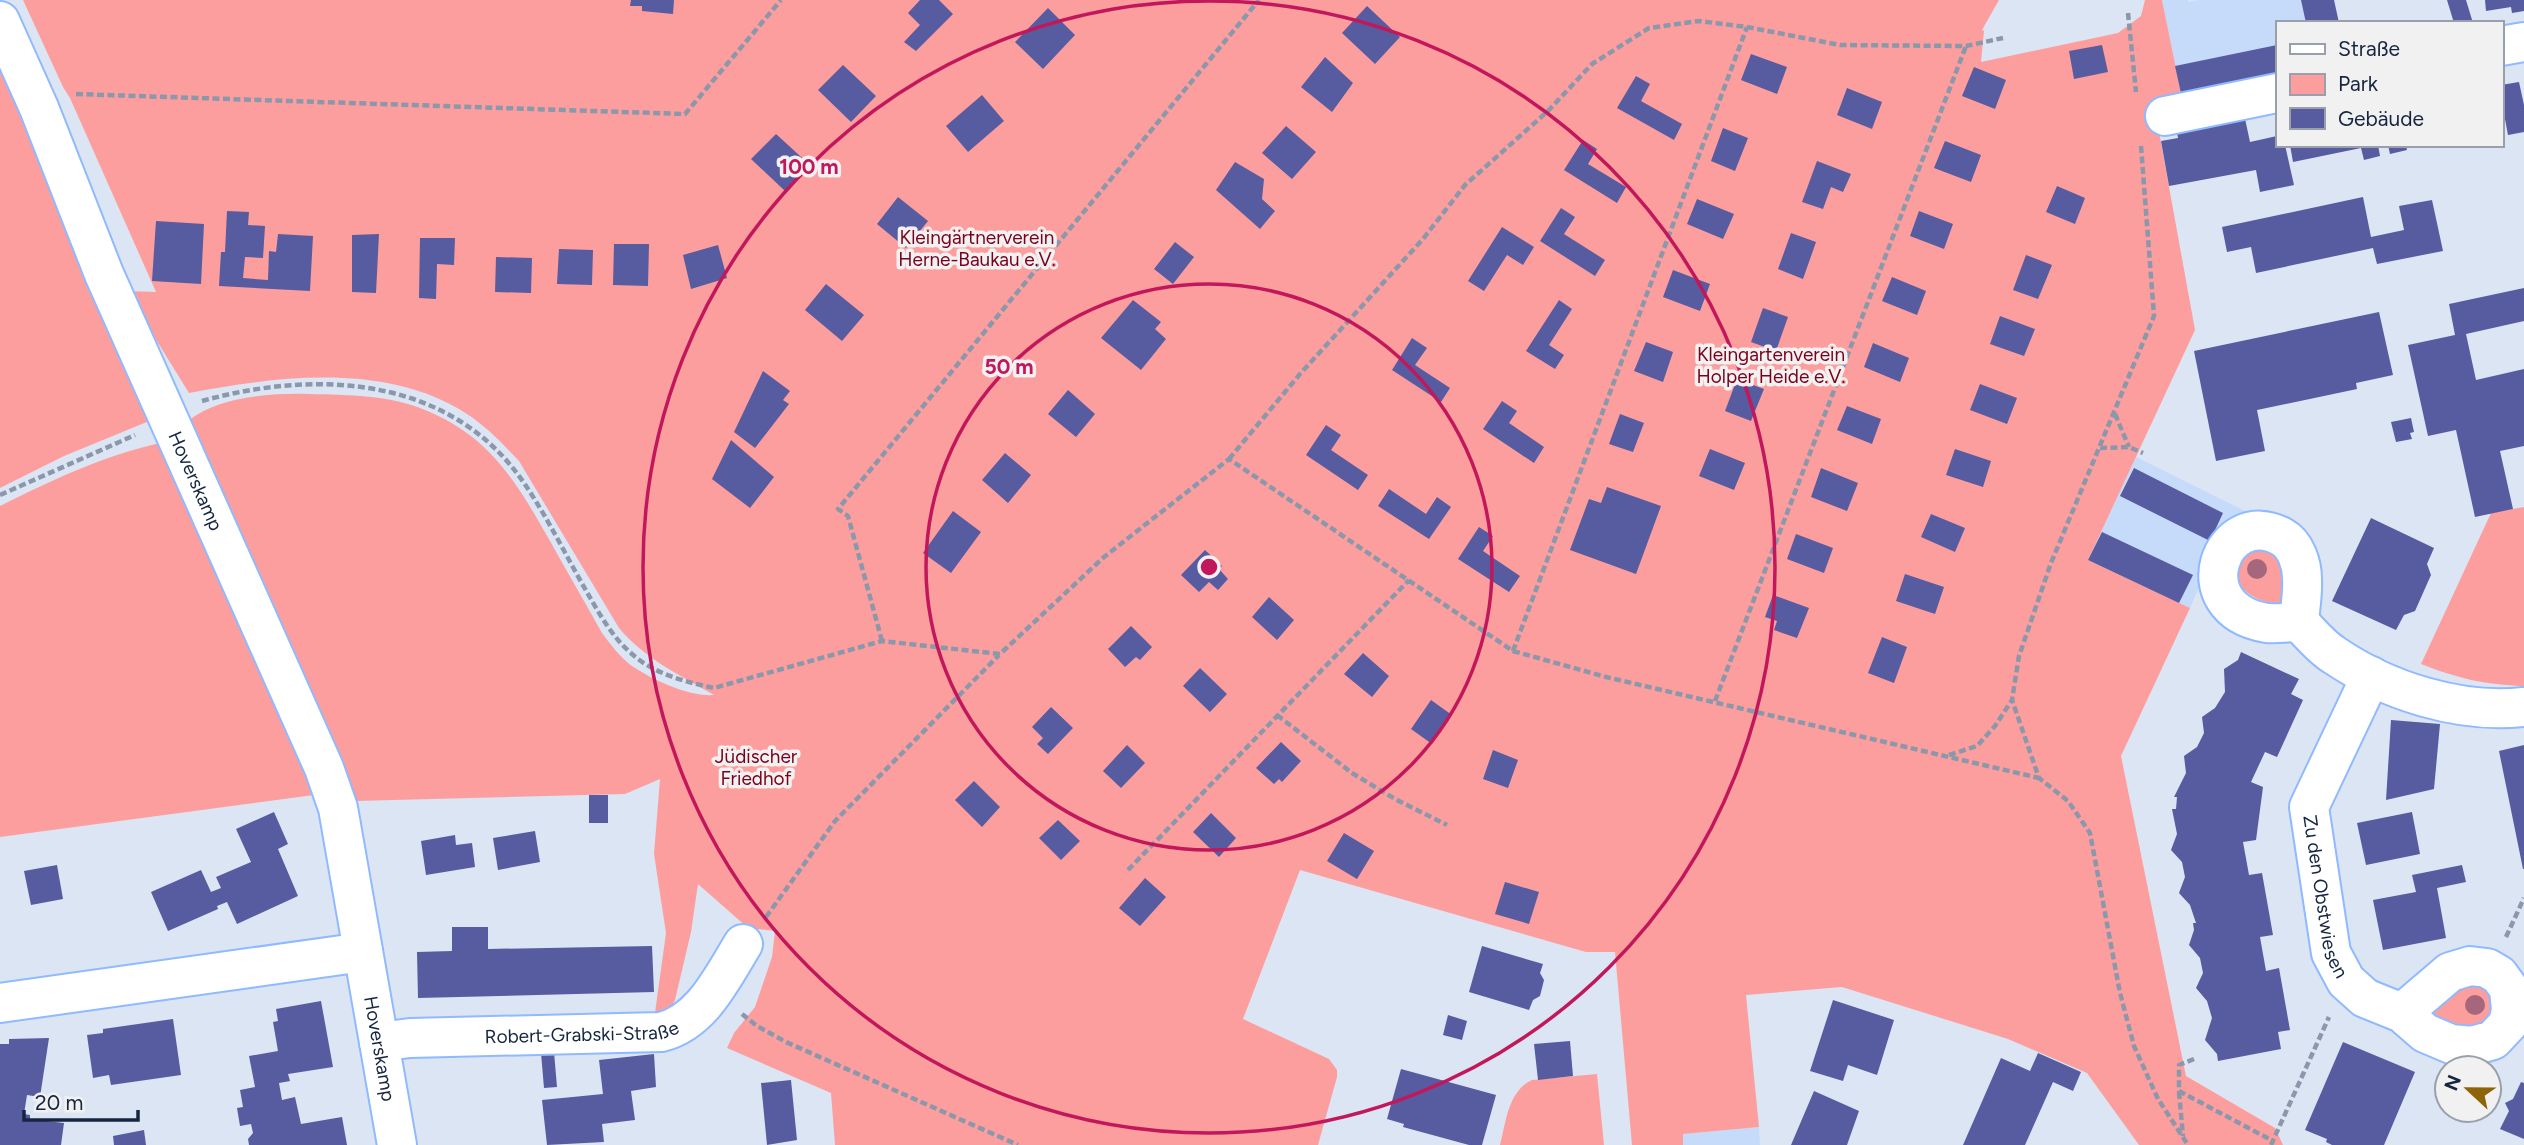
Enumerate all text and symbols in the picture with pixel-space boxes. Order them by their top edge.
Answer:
legend [2276,21,2503,147]
text: Straße [2338,36,2400,61]
text: Park [2338,71,2379,96]
text: Gebäude [2338,106,2424,131]
text: 100 m [779,154,839,179]
park label: Kleingärtnerverein Herne-Baukau e.V. [898,226,1056,271]
park label: Kleingartenverein Holper Heide e.V. [1697,343,1845,388]
text: 50 m [984,354,1034,379]
street label: Hoverskamp [163,428,228,534]
centre of rings [1197,555,1221,579]
park label: Jüdischer Friedhof [715,745,798,790]
street label: Zu den Obstwiesen [2298,813,2353,982]
street label: Hoverskamp [359,994,400,1103]
street label: Robert-Grabski-Straße [484,1016,683,1048]
north arrow [2433,1054,2503,1124]
text: N [2439,1072,2466,1094]
scale bar [24,1078,138,1122]
text: 20 m [35,1090,83,1115]

